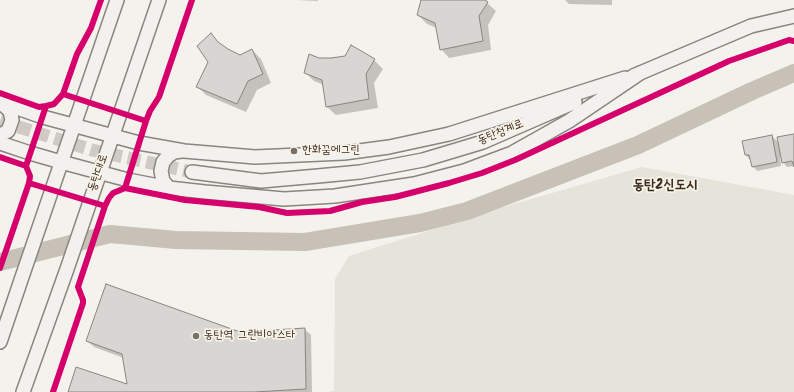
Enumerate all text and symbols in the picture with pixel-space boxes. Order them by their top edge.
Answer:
street label: 동탄청계로 [476,117,526,149]
place label: 한화꿈에그린 [302,144,360,158]
marker: 한화꿈에그린 [289,146,299,156]
street label: 동탄대로 [86,152,112,194]
district label: 동탄2신도시 [633,179,697,195]
place label: 동탄역 그란비아스타 [204,329,296,343]
marker: 동탄역 그란비아스타 [191,331,201,341]

